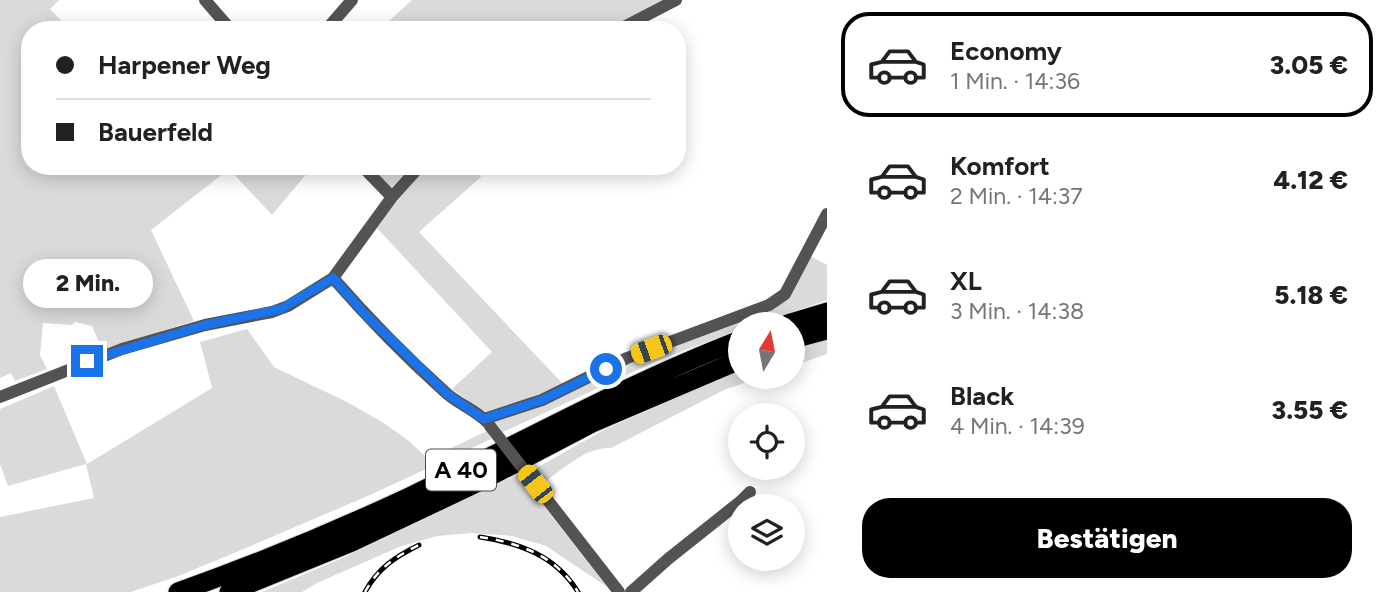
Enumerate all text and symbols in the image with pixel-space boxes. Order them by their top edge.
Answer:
icon: car [866,33,929,96]
text: Economy [950,35,1062,67]
text: Harpener Weg [98,49,271,81]
text: 3.05 € [1270,49,1348,81]
text: 1 Min. · 14:36 [950,67,1080,95]
text: Bauerfeld [98,116,213,148]
icon: car [866,148,929,211]
text: Komfort [950,150,1050,182]
text: 4.12 € [1274,164,1348,196]
text: 2 Min. · 14:37 [950,182,1083,210]
callout: 2 Min. [22,260,152,308]
icon: car [866,263,929,326]
text: XL [950,265,982,297]
text: 2 Min. [56,269,120,297]
text: 5.18 € [1274,279,1348,311]
text: 3 Min. · 14:38 [950,297,1084,325]
north arrow [728,312,805,388]
map controls [728,312,805,571]
car [628,332,675,366]
route end [71,345,103,377]
route start [590,353,622,385]
icon: car [866,378,929,441]
text: Black [950,380,1014,412]
text: 3.55 € [1272,394,1348,426]
button: locate [728,403,805,480]
text: 4 Min. · 14:39 [950,412,1085,440]
road number: A 40 [426,449,496,490]
car [514,461,557,507]
button: layers [728,494,805,571]
button: Bestätigen [862,498,1352,578]

